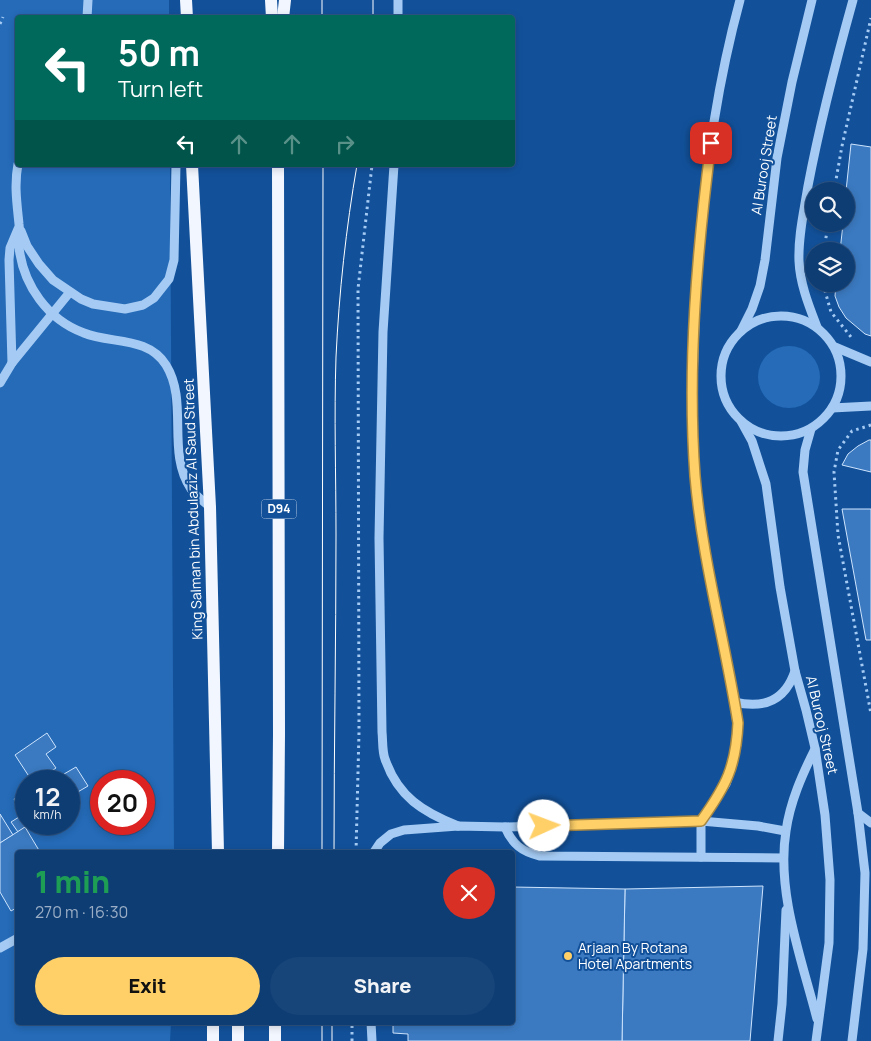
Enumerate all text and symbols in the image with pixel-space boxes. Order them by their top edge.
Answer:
text: 50 m [118,29,200,77]
icon: left [35,35,100,100]
text: Turn left [118,74,203,104]
street label: Al Burooj Street [746,113,781,216]
pin [690,122,732,164]
icon: arrive [697,129,725,157]
icon: left [172,130,200,158]
icon: ahead [225,130,253,158]
icon: ahead [278,130,306,158]
icon: right [331,130,359,158]
map controls [805,182,855,292]
button: search [805,182,855,232]
button: layers [805,242,855,292]
street label: King Salman bin Abdulaziz Al Saud Street [178,378,207,640]
road number: D94 [262,499,296,518]
street label: Al Burooj Street [802,674,843,776]
speed limit sign: 20 [90,770,155,835]
text: 12 [35,779,60,814]
position arrow [517,799,569,851]
text: km/h [34,806,61,823]
text: 1 min [35,861,110,902]
button: close [443,867,495,919]
text: 270 m · 16:30 [35,901,128,923]
place label: Arjaan By Rotana Hotel Apartments [578,938,692,973]
marker: Arjaan By Rotana Hotel Apartments [562,950,574,962]
button: Exit [35,957,260,1015]
button: Share [270,957,495,1015]

